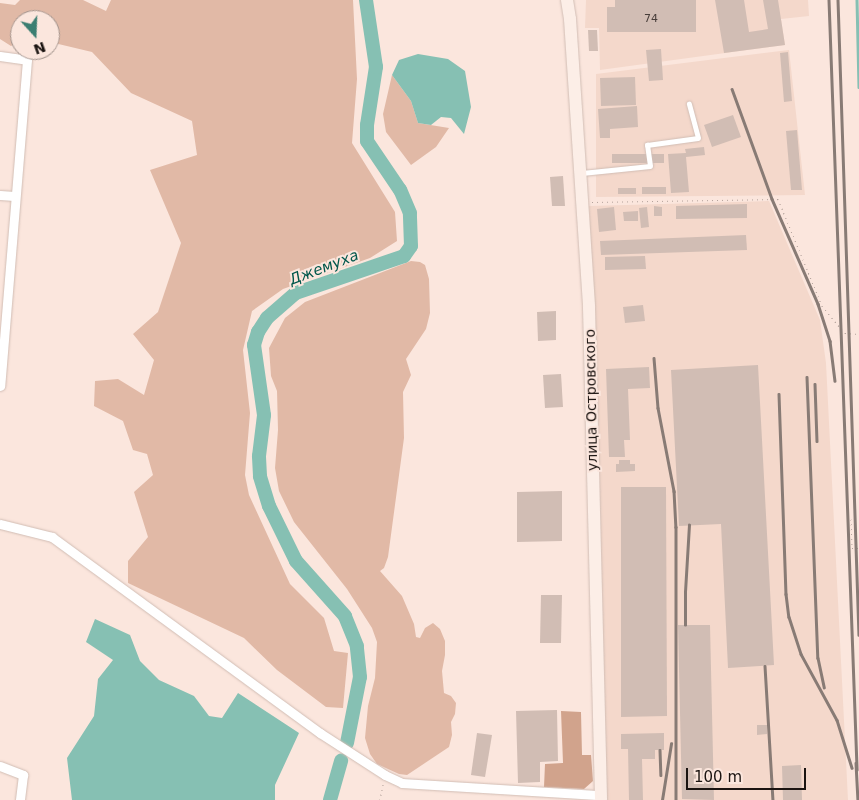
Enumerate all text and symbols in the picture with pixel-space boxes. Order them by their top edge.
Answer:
north arrow [10,10,60,60]
house number: 74 [644,12,658,26]
text: N [32,39,48,58]
water label: Джемуха [287,247,361,289]
street label: улица Островского [581,329,601,471]
scale bar [689,758,809,790]
text: 100 m [694,768,742,786]

